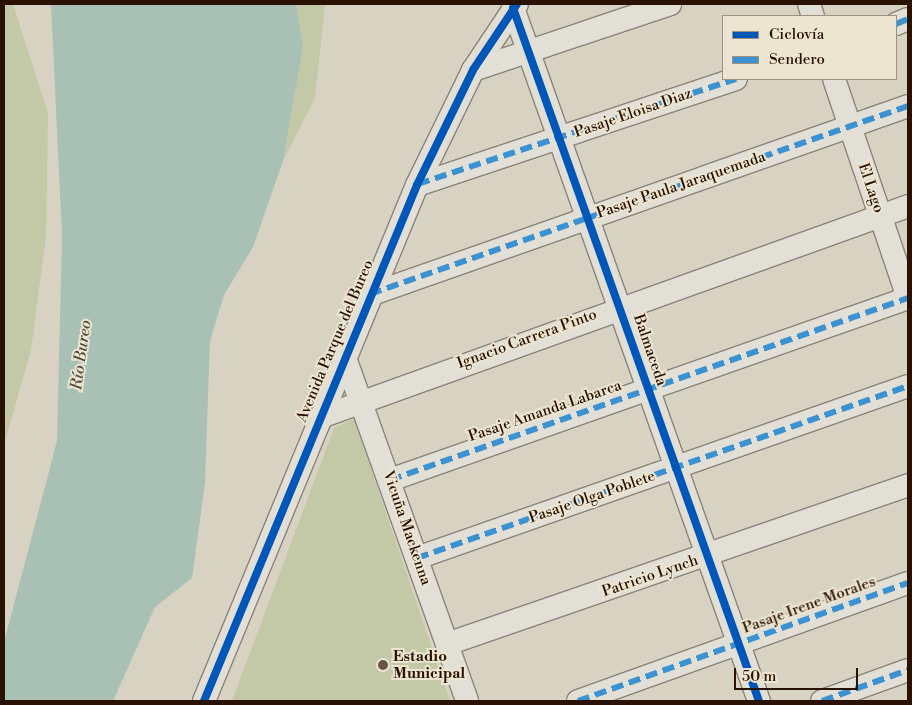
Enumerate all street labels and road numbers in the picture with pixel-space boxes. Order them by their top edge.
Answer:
street label: Pasaje Eloisa Diaz [572,84,694,142]
street label: Pasaje Paula Jaraquemada [594,148,768,222]
street label: El Lago [854,161,888,215]
street label: Avenida Parque del Bureo [293,257,377,425]
street label: Ignacio Carrera Pinto [455,305,599,373]
street label: Balmaceda [629,312,671,388]
street label: Pasaje Amanda Labarca [466,376,624,446]
street label: Pasaje Olga Poblete [527,467,657,527]
street label: Vicuña Mackenna [379,468,435,588]
street label: Patricio Lynch [600,551,700,601]
street label: Pasaje Irene Morales [740,573,878,637]

